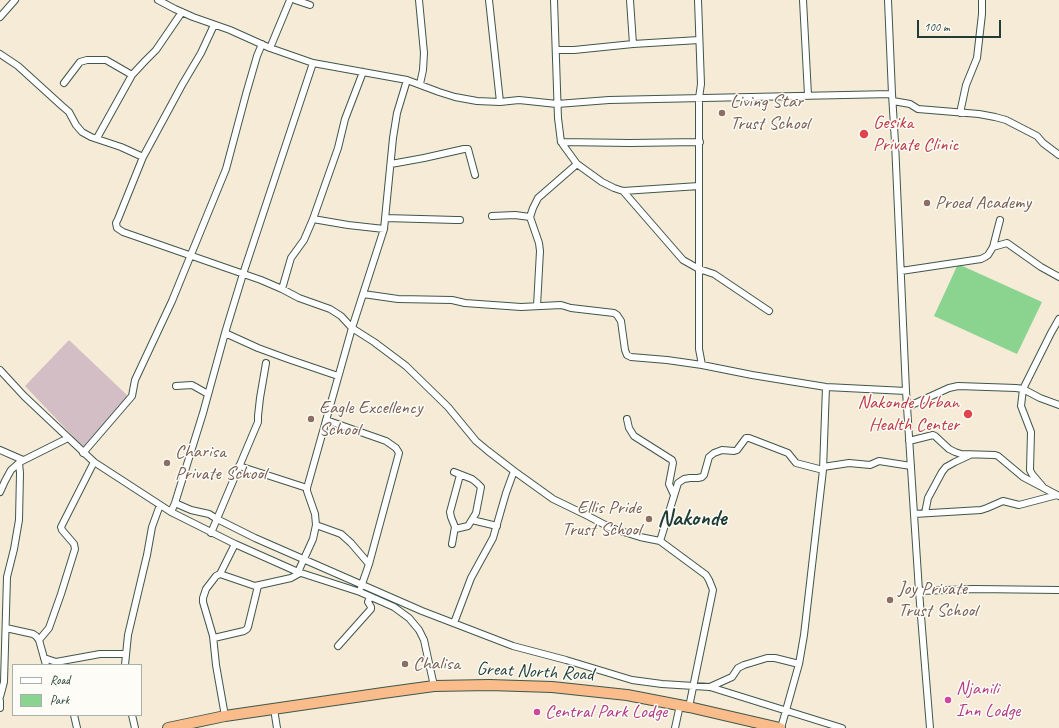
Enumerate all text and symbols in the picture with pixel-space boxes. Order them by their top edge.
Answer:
scale bar [919,12,1003,38]
text: 100 m [924,19,950,35]
place label: Living Star Trust School [730,91,809,135]
marker: Living Star Trust School [717,108,727,118]
place label: Gesika Private Clinic [873,112,958,156]
marker: Gesika Private Clinic [858,128,870,140]
place label: Proed Academy [935,192,1031,214]
marker: Proed Academy [922,198,932,208]
place label: Nakonde Urban Health Center [858,392,959,436]
place label: Eagle Excellency School [319,397,422,441]
marker: Nakonde Urban Health Center [962,408,974,420]
marker: Eagle Excellency School [306,414,316,424]
place label: Charisa Private School [175,441,266,485]
marker: Charisa Private School [162,458,172,468]
place label: Ellis Pride Trust School [562,497,641,541]
district label: Nakonde [658,505,726,533]
marker: Ellis Pride Trust School [644,514,654,524]
place label: Joy Private Trust School [898,578,977,622]
marker: Joy Private Trust School [885,595,895,605]
place label: Chalisa [413,653,460,675]
street label: Great North Road [476,658,594,686]
marker: Chalisa [400,659,410,669]
legend [12,664,142,716]
text: Road [50,672,70,688]
place label: Njanili Inn Lodge [956,678,1020,722]
text: Park [50,692,69,708]
marker: Njanili Inn Lodge [943,695,953,705]
place label: Central Park Lodge [545,701,667,723]
marker: Central Park Lodge [532,707,542,717]

